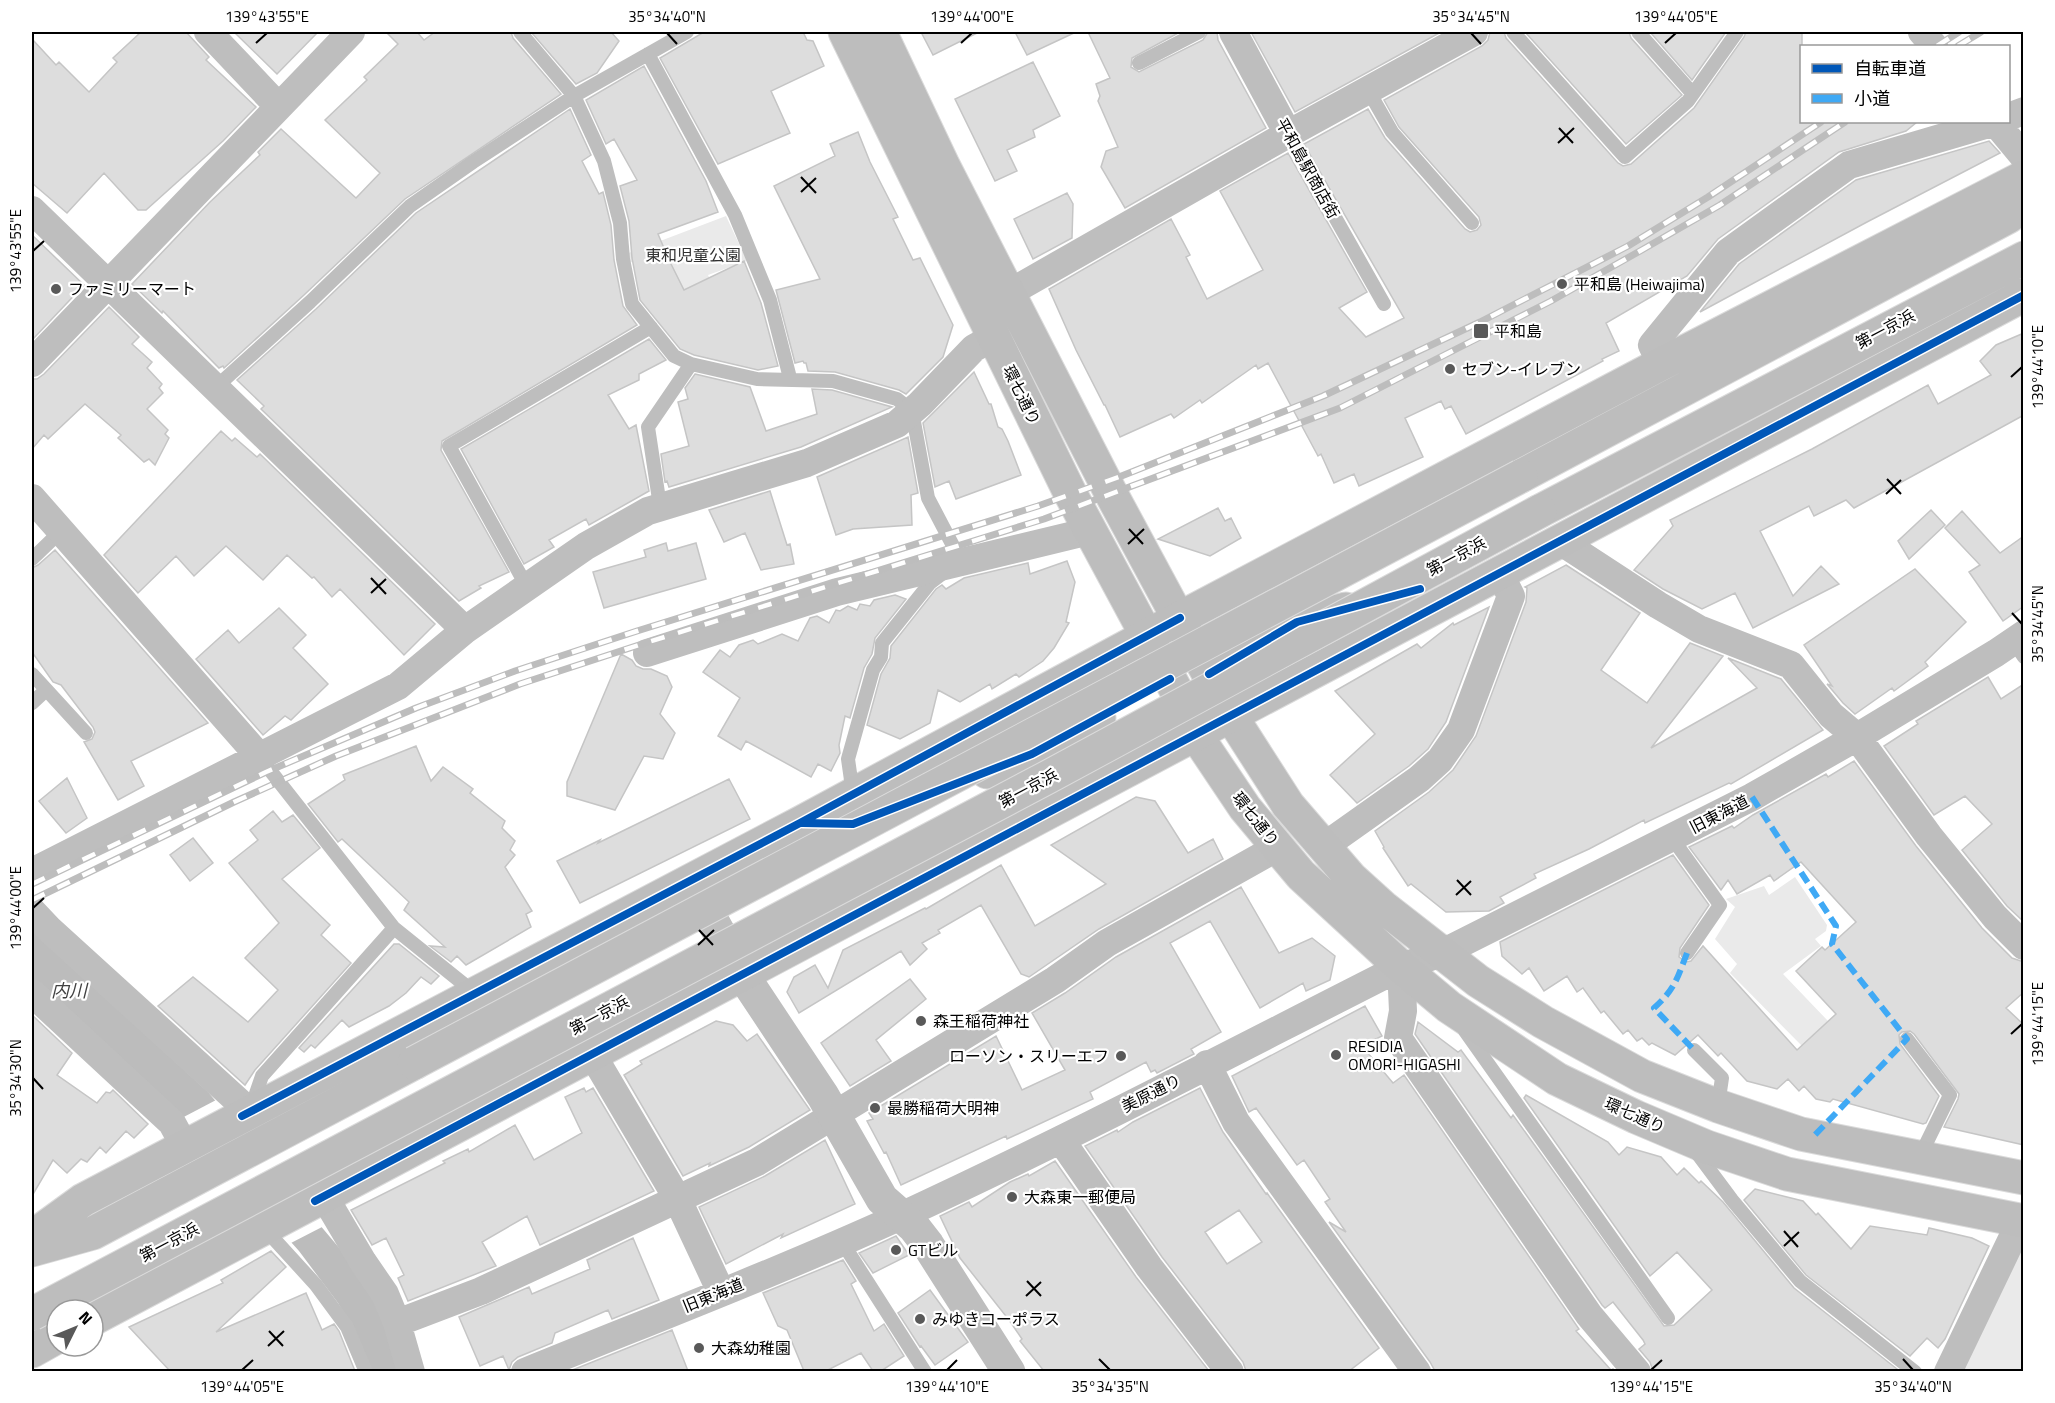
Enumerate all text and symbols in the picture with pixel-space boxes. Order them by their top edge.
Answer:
text: 139°43'55"E [225,5,309,28]
text: 35°34'40"N [628,5,706,28]
text: 139°44'00"E [930,5,1014,28]
text: 35°34'45"N [1432,5,1510,28]
text: 139°44'05"E [1634,5,1718,28]
legend [1800,45,2010,123]
text: 自転車道 [1854,55,1926,82]
text: 小道 [1854,85,1890,112]
street label: 平和島駅商店街 [1270,113,1346,223]
text: 139°43'55"E [4,209,27,293]
park label: 東和児童公園 [645,243,741,267]
place label: 平和島 (Heiwajima) [1574,272,1705,296]
place label: ファミリーマート [68,277,196,301]
marker: 平和島 (Heiwajima) [1555,277,1569,291]
marker: ファミリーマート [49,282,63,296]
street label: 第一京浜 [1851,303,1919,355]
place label: 平和島 [1494,319,1542,343]
marker: 平和島 [1472,322,1490,340]
text: 139°44'10"E [2026,325,2049,409]
place label: セブン-イレブン [1462,357,1581,381]
street label: 環七通り [997,361,1047,429]
marker: セブン-イレブン [1443,362,1457,376]
street label: 第一京浜 [1422,530,1490,582]
text: 35°34'45"N [2026,585,2049,663]
street label: 第一京浜 [994,762,1062,814]
street label: 環七通り [1227,786,1285,852]
street label: 旧東海道 [1685,789,1753,839]
text: 139°44'00"E [4,866,27,950]
water label: 内川 [51,977,89,1004]
text: 139°44'15"E [2026,982,2049,1066]
street label: 第一京浜 [565,989,633,1041]
place label: 森王稲荷神社 [933,1009,1029,1033]
marker: 森王稲荷神社 [914,1014,928,1028]
place label: RESIDIA OMORI-HIGASHI [1348,1034,1461,1076]
text: 35°34'30"N [4,1039,27,1117]
place label: ローソン・スリーエフ [949,1044,1109,1068]
marker: RESIDIA OMORI-HIGASHI [1329,1048,1343,1062]
marker: ローソン・スリーエフ [1114,1049,1128,1063]
street label: 美原通り [1117,1068,1185,1118]
street label: 環七通り [1601,1091,1669,1139]
place label: 最勝稲荷大明神 [887,1096,999,1120]
marker: 最勝稲荷大明神 [868,1101,882,1115]
place label: 大森東一郵便局 [1024,1185,1136,1209]
marker: 大森東一郵便局 [1005,1190,1019,1204]
street label: 第一京浜 [135,1216,203,1268]
place label: GTビル [908,1238,958,1262]
marker: GTビル [889,1243,903,1257]
street label: 旧東海道 [679,1272,747,1318]
north arrow [45,1298,105,1358]
text: N [73,1306,99,1330]
place label: みゆきコーポラス [932,1307,1060,1331]
marker: みゆきコーポラス [913,1312,927,1326]
place label: 大森幼稚園 [711,1336,791,1360]
marker: 大森幼稚園 [692,1341,706,1355]
text: 139°44'05"E [200,1375,284,1398]
text: 139°44'10"E [905,1375,989,1398]
text: 35°34'35"N [1071,1375,1149,1398]
text: 139°44'15"E [1609,1375,1693,1398]
text: 35°34'40"N [1874,1375,1952,1398]

